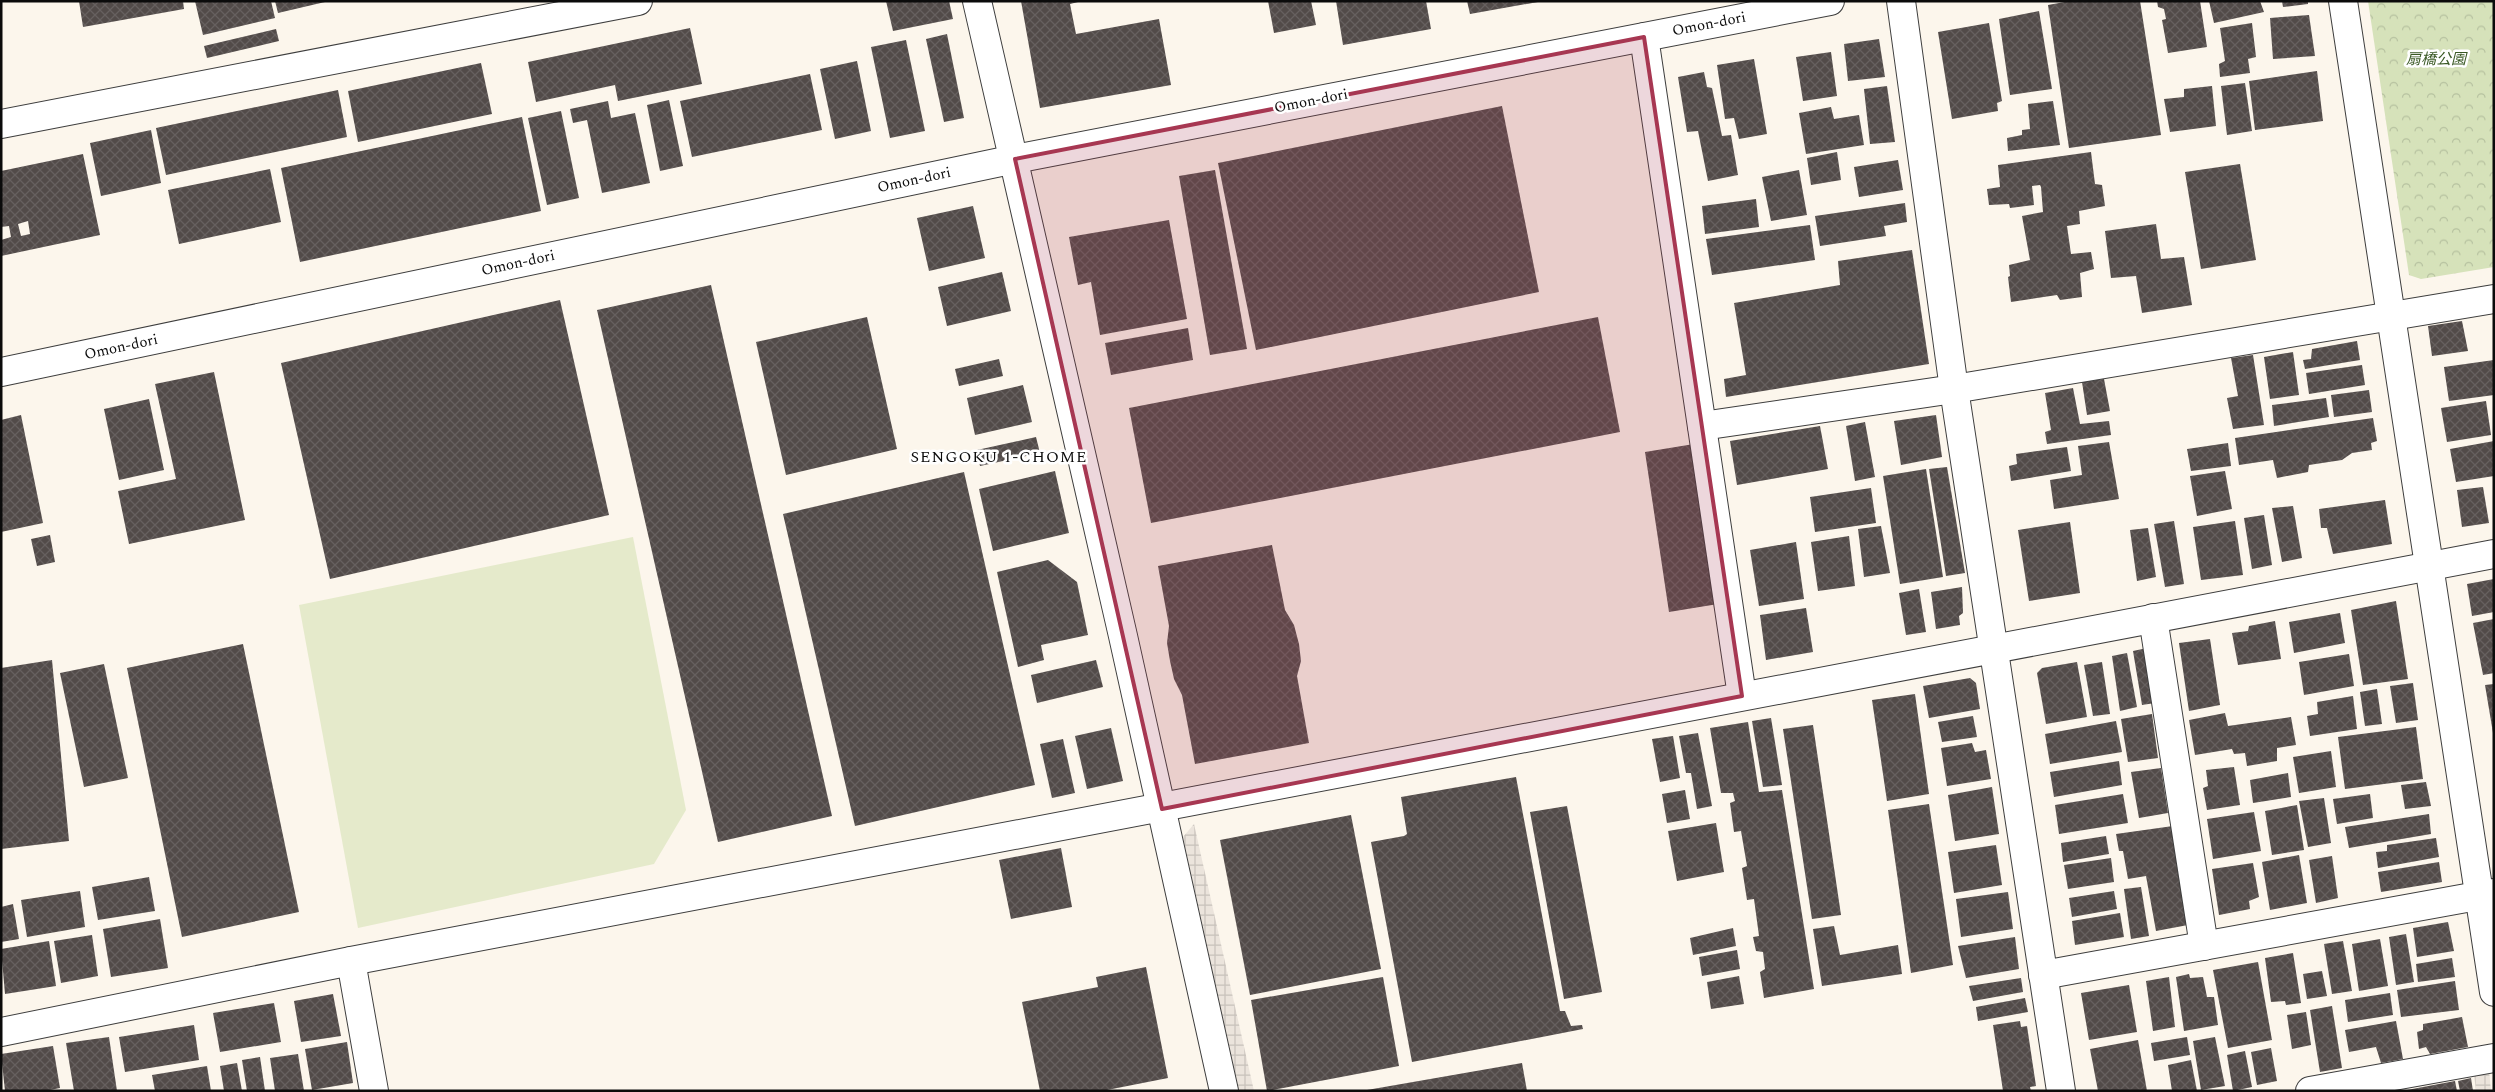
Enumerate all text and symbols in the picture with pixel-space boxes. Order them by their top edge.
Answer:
street label: Omon-dori [1670,6,1748,42]
park label: 扇橋公園 [2406,48,2468,71]
street label: Omon-dori [1272,83,1350,119]
street label: Omon-dori [875,161,953,199]
street label: Omon-dori [479,244,557,282]
street label: Omon-dori [82,328,160,366]
district label: SENGOKU 1-CHOME [910,445,1088,469]

